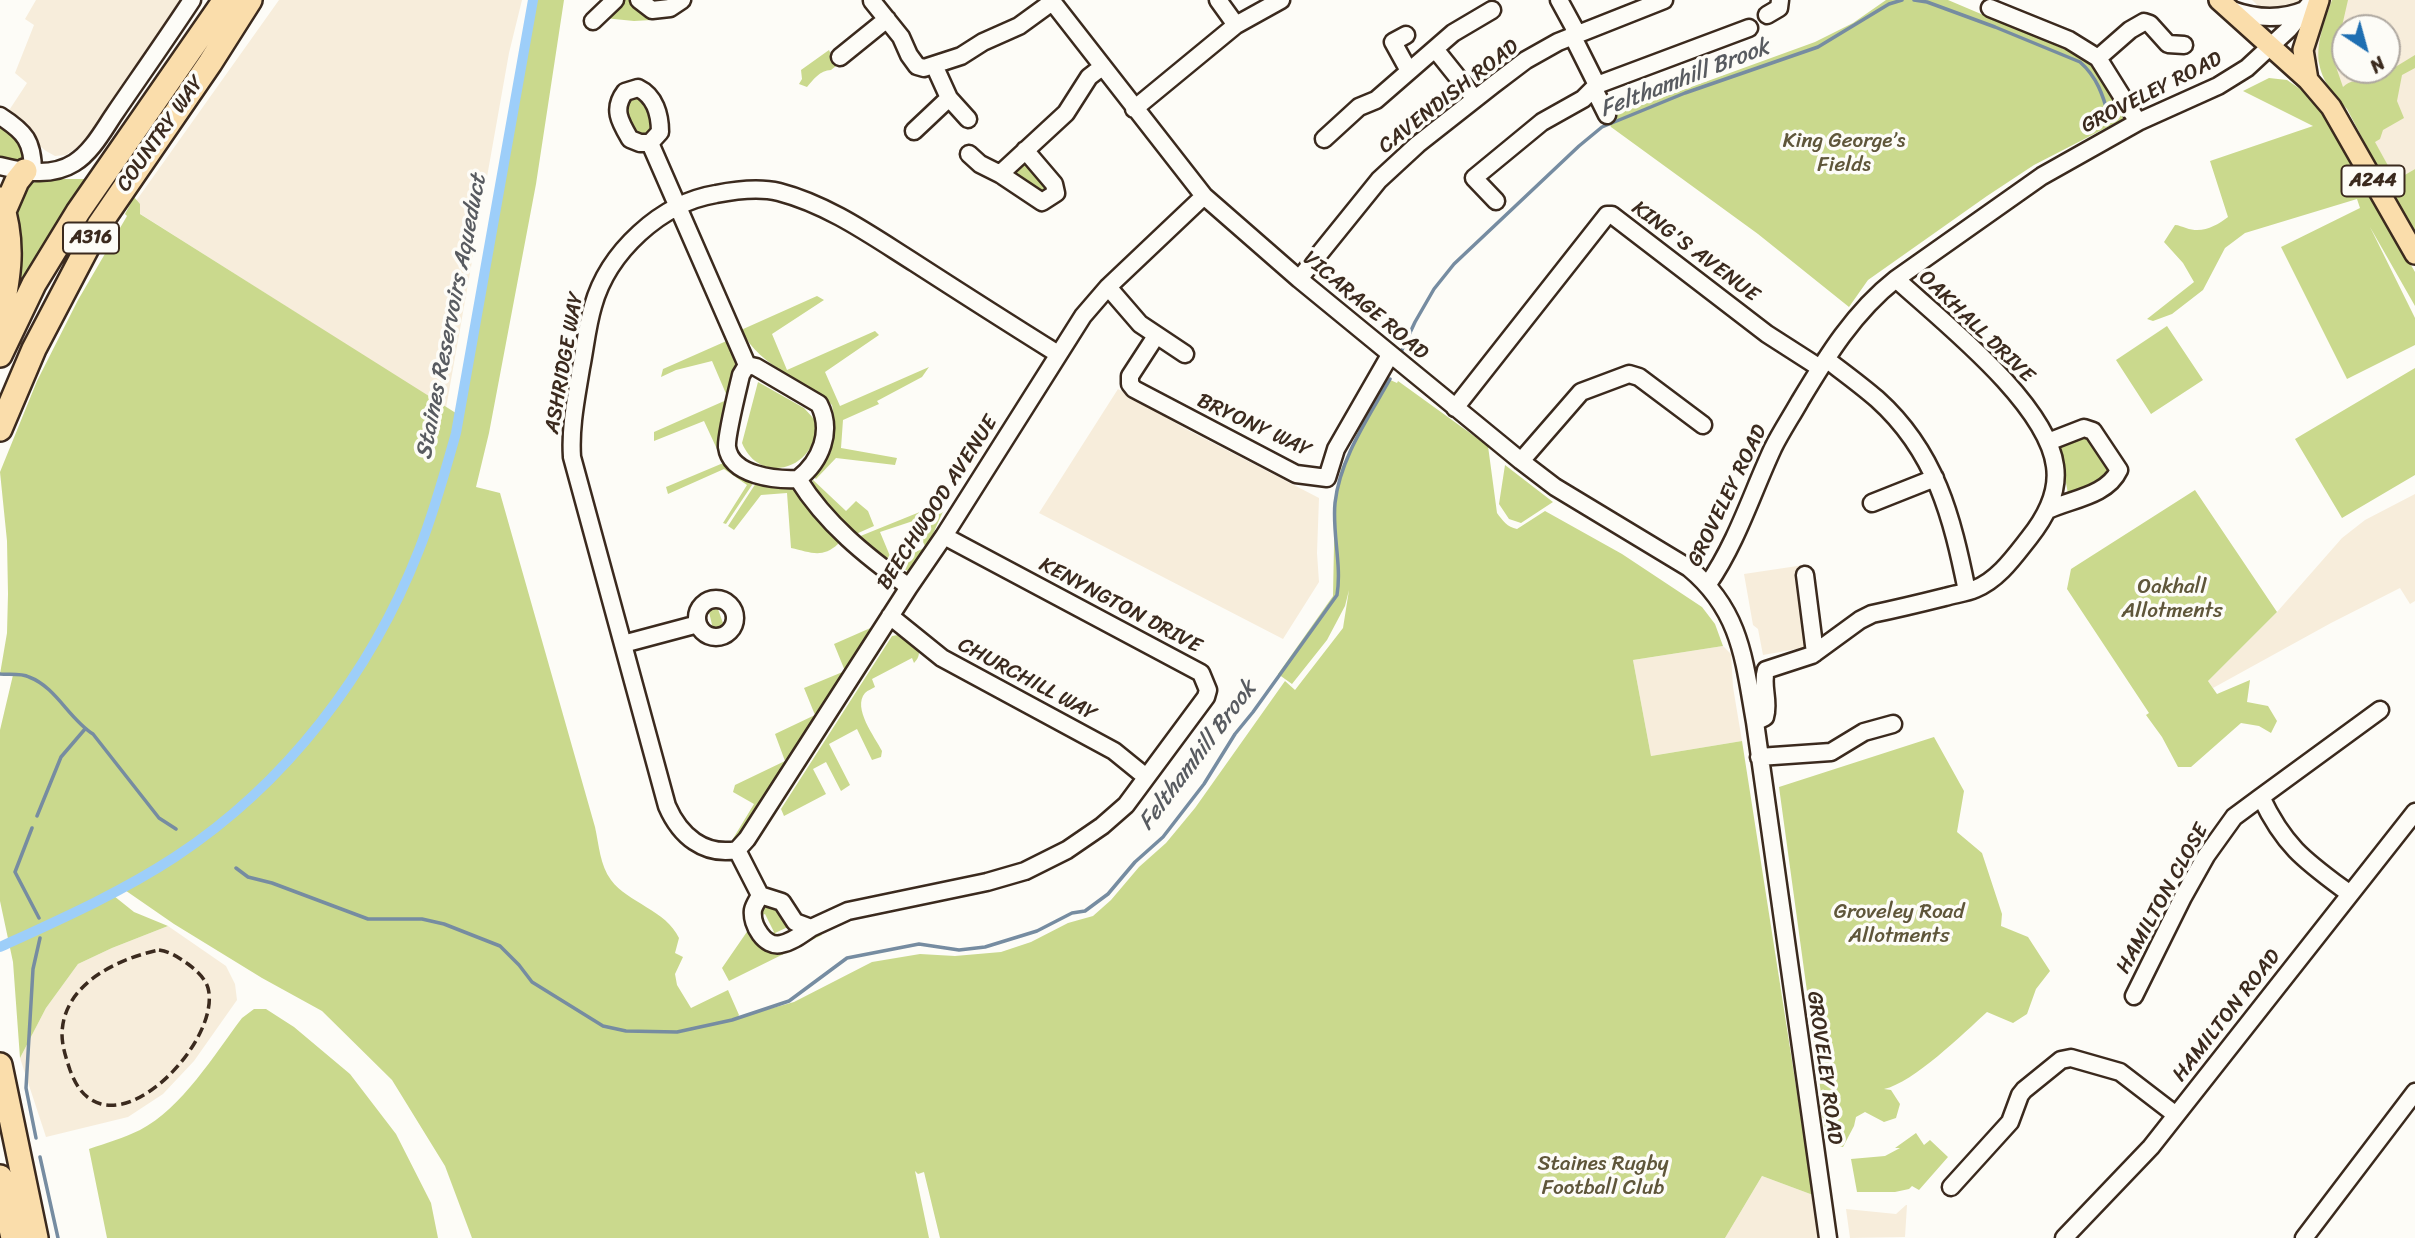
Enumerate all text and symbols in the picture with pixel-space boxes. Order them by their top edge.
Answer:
north arrow [2331,14,2401,84]
street label: CAVENDISH ROAD [1374,34,1524,160]
water label: Felthamhill Brook [1596,34,1774,124]
street label: GROVELEY ROAD [2077,47,2227,139]
text: N [2362,48,2392,82]
street label: COUNTRY WAY [112,71,210,197]
park label: King George’s Fields [1783,129,1905,179]
road number: A244 [2342,166,2404,196]
water label: Staines Reservoirs Aqueduct [411,172,493,462]
street label: KING'S AVENUE [1626,196,1764,308]
road number: A316 [63,222,119,254]
street label: VICARAGE ROAD [1297,246,1433,366]
street label: OAKHALL DRIVE [1913,265,2039,389]
street label: ASHRIDGE WAY [540,290,590,436]
street label: BRYONY WAY [1193,389,1315,463]
street label: BEECHWOOD AVENUE [872,411,1004,595]
street label: GROVELEY ROAD [1683,421,1773,571]
street label: KENYNGTON DRIVE [1035,553,1205,659]
park label: Oakhall Allotments [2121,575,2223,625]
street label: CHURCHILL WAY [953,633,1101,727]
water label: Felthamhill Brook [1133,676,1263,836]
street label: HAMILTON CLOSE [2111,820,2215,978]
park label: Groveley Road Allotments [1834,900,1964,950]
street label: HAMILTON ROAD [2168,945,2286,1087]
street label: GROVELEY ROAD [1801,990,1847,1146]
park label: Staines Rugby Football Club [1538,1152,1668,1202]

